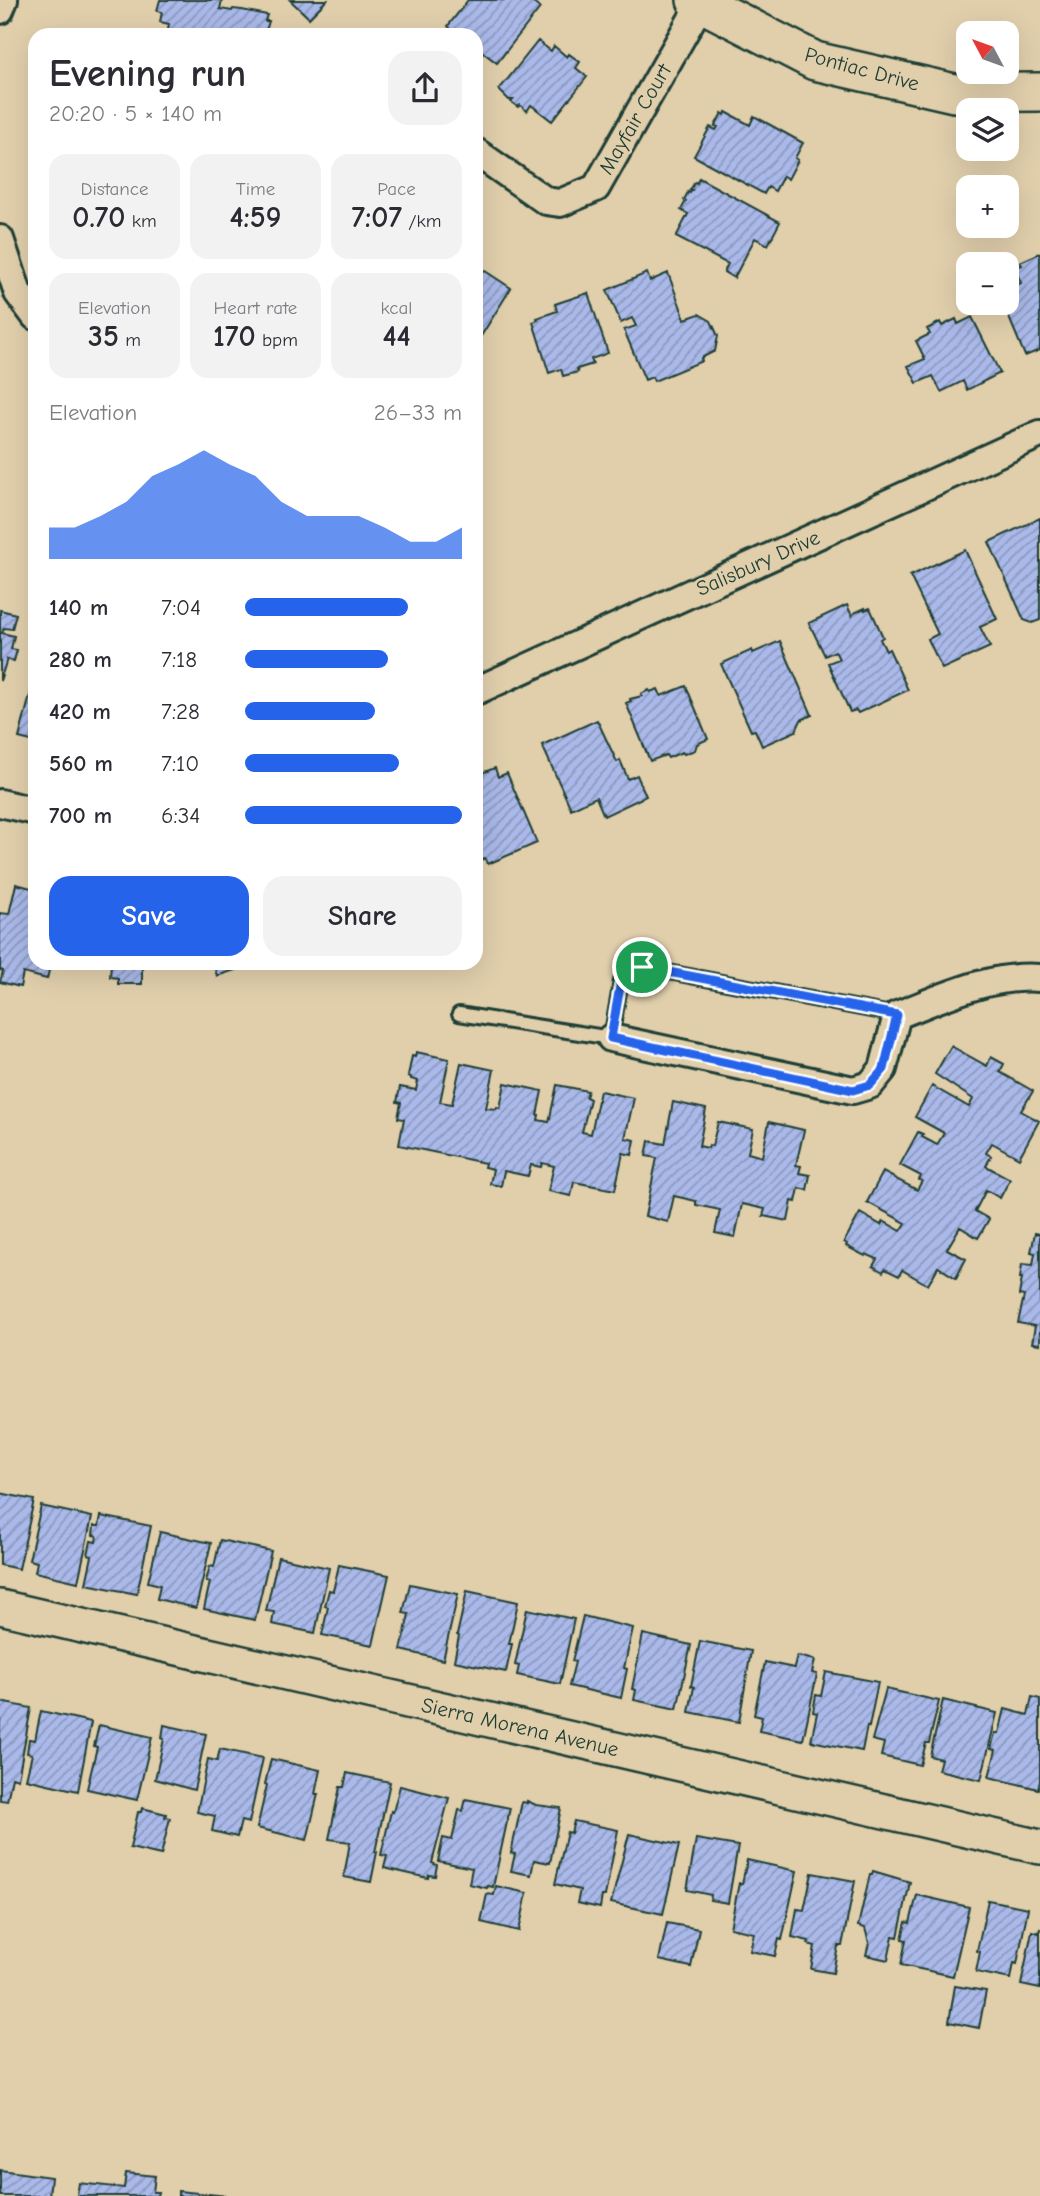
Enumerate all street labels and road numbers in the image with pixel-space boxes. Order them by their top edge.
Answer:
street label: Pontiac Drive [802,42,922,96]
street label: Mayfair Court [594,59,677,178]
street label: Salisbury Drive [693,525,823,601]
street label: Sierra Morena Avenue [419,1693,621,1761]

